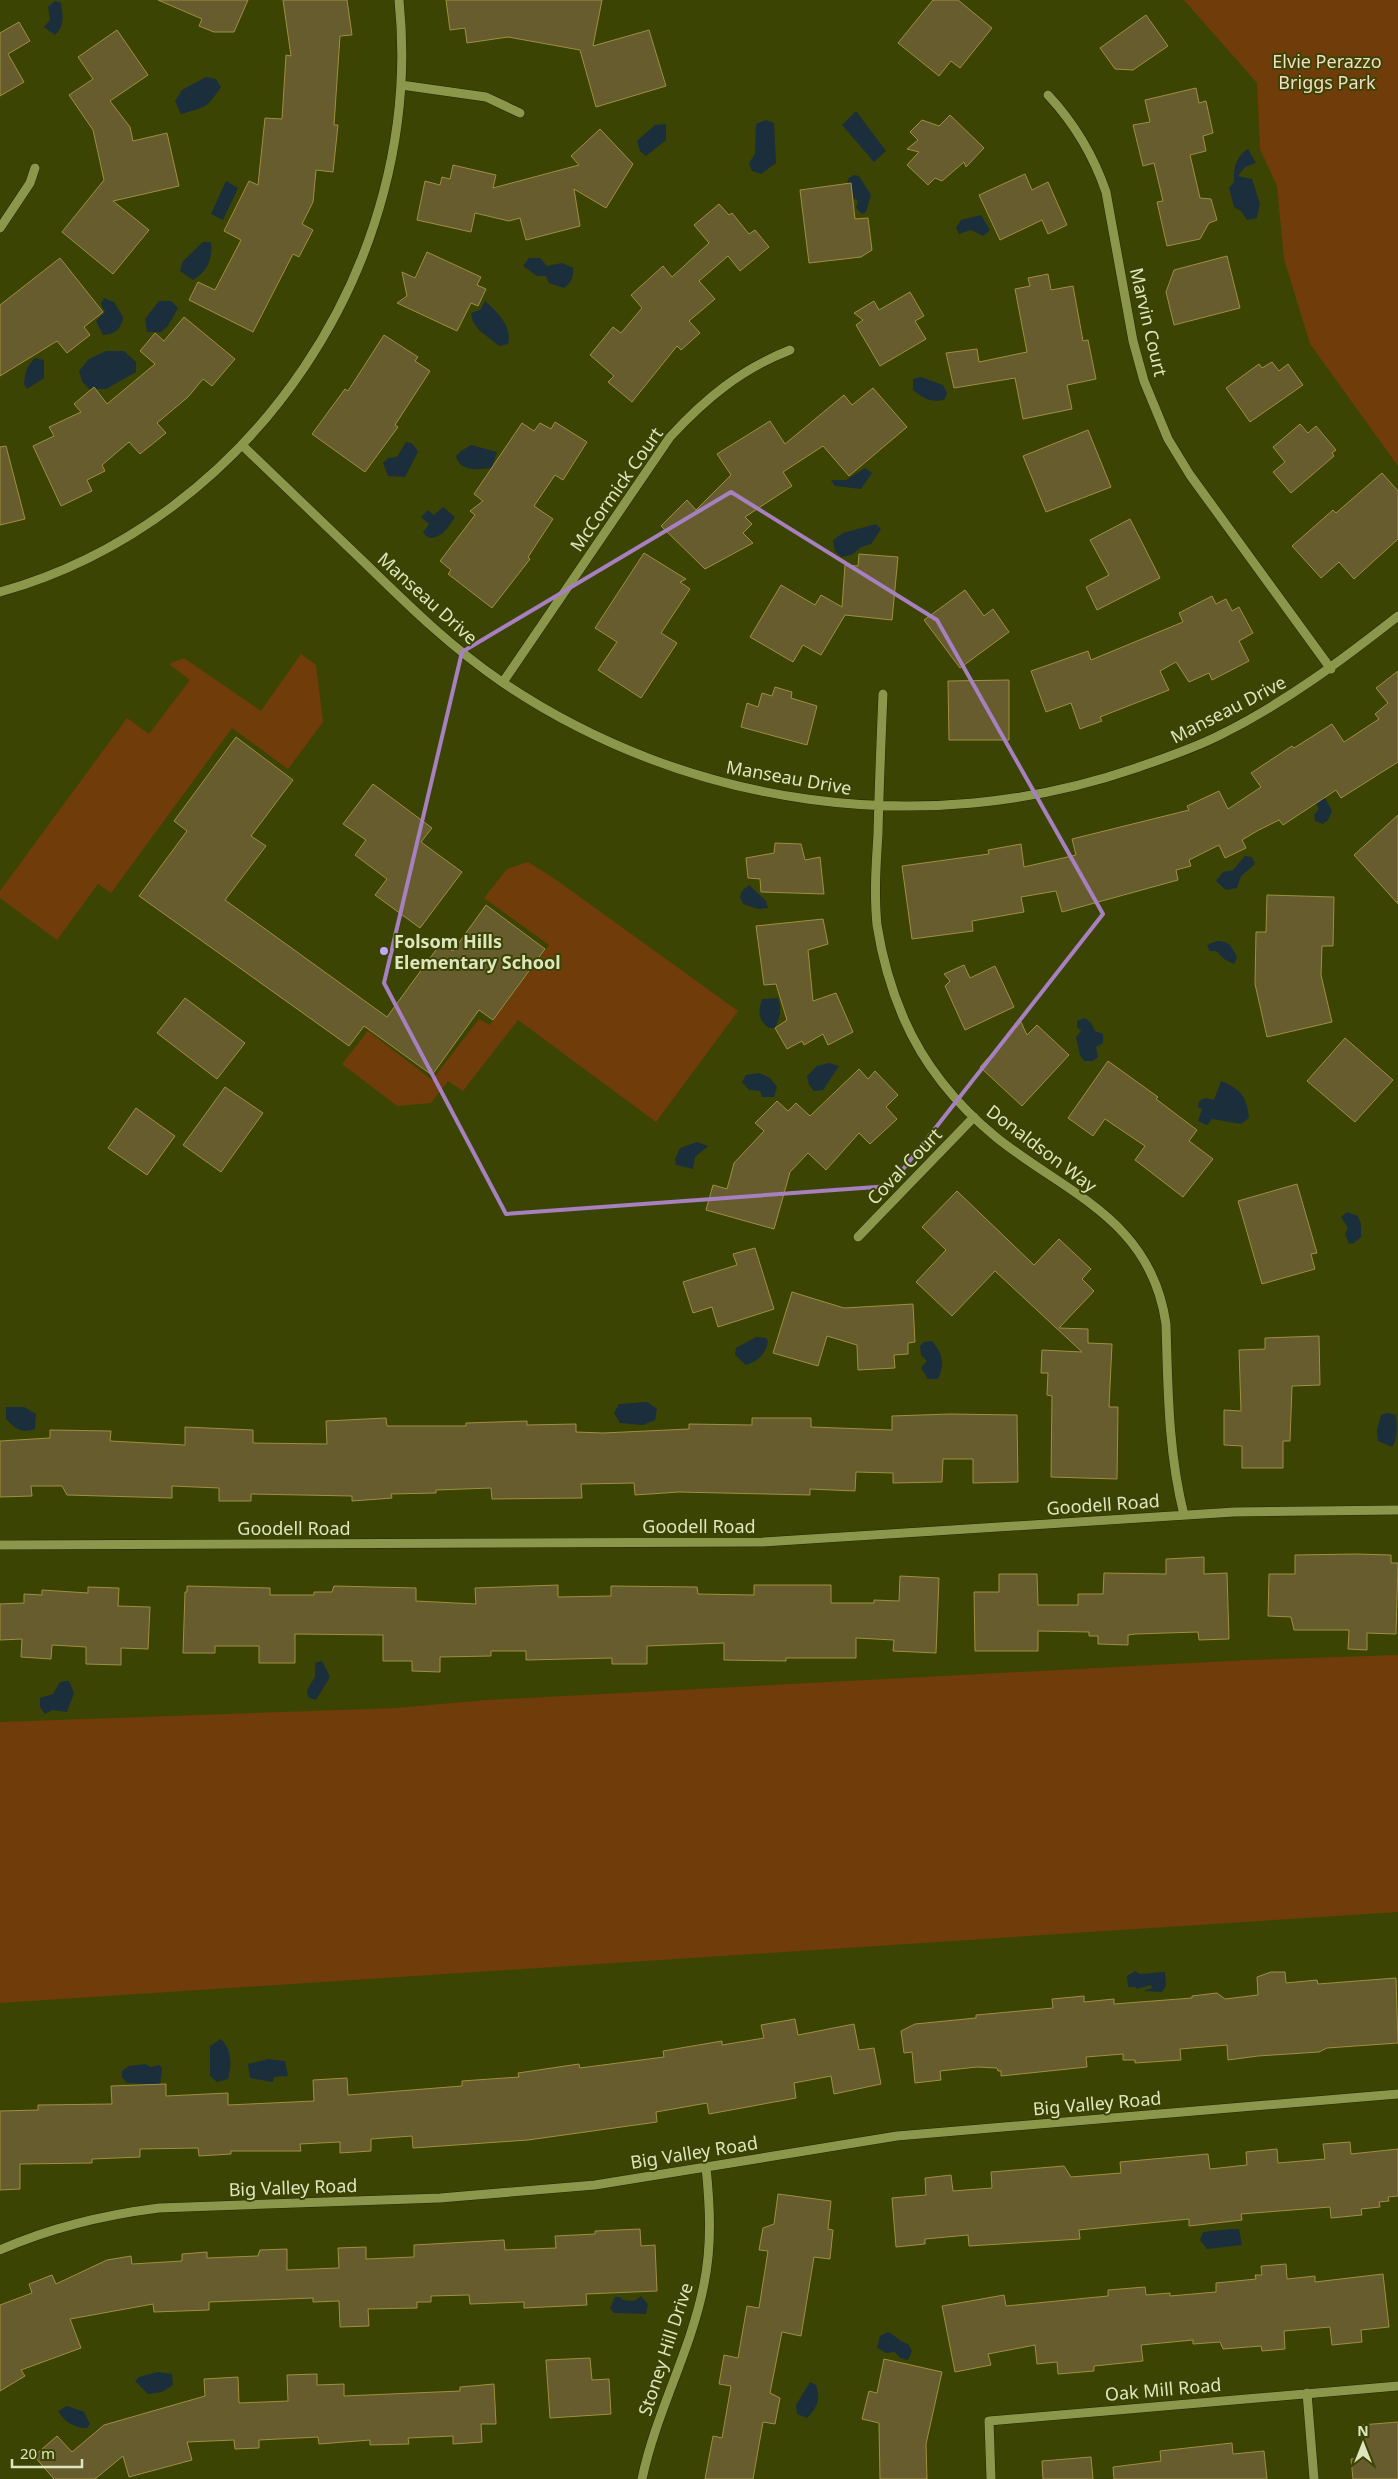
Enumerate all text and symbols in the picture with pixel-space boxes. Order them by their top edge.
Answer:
park label: Elvie Perazzo Briggs Park [1272,49,1382,94]
street label: Marvin Court [1125,265,1173,379]
street label: McCormick Court [564,422,668,556]
street label: Manseau Drive [373,547,483,649]
street label: Manseau Drive [1166,670,1290,748]
street label: Manseau Drive [725,754,853,800]
place label: Folsom Hills Elementary School [394,929,561,974]
marker: Folsom Hills Elementary School [378,945,390,957]
street label: Donaldson Way [982,1099,1103,1198]
street label: Coval Court [861,1122,947,1210]
street label: Goodell Road [1046,1488,1160,1520]
street label: Goodell Road [642,1514,756,1538]
street label: Goodell Road [237,1516,351,1540]
street label: Big Valley Road [1032,2085,1162,2121]
street label: Big Valley Road [629,2130,759,2174]
street label: Big Valley Road [228,2173,358,2201]
street label: Stoney Hill Drive [632,2279,698,2419]
street label: Oak Mill Road [1104,2372,1222,2406]
north arrow [1338,2419,1388,2469]
text: N [1357,2421,1369,2440]
scale bar [12,2436,82,2468]
text: 20 m [20,2443,55,2463]

